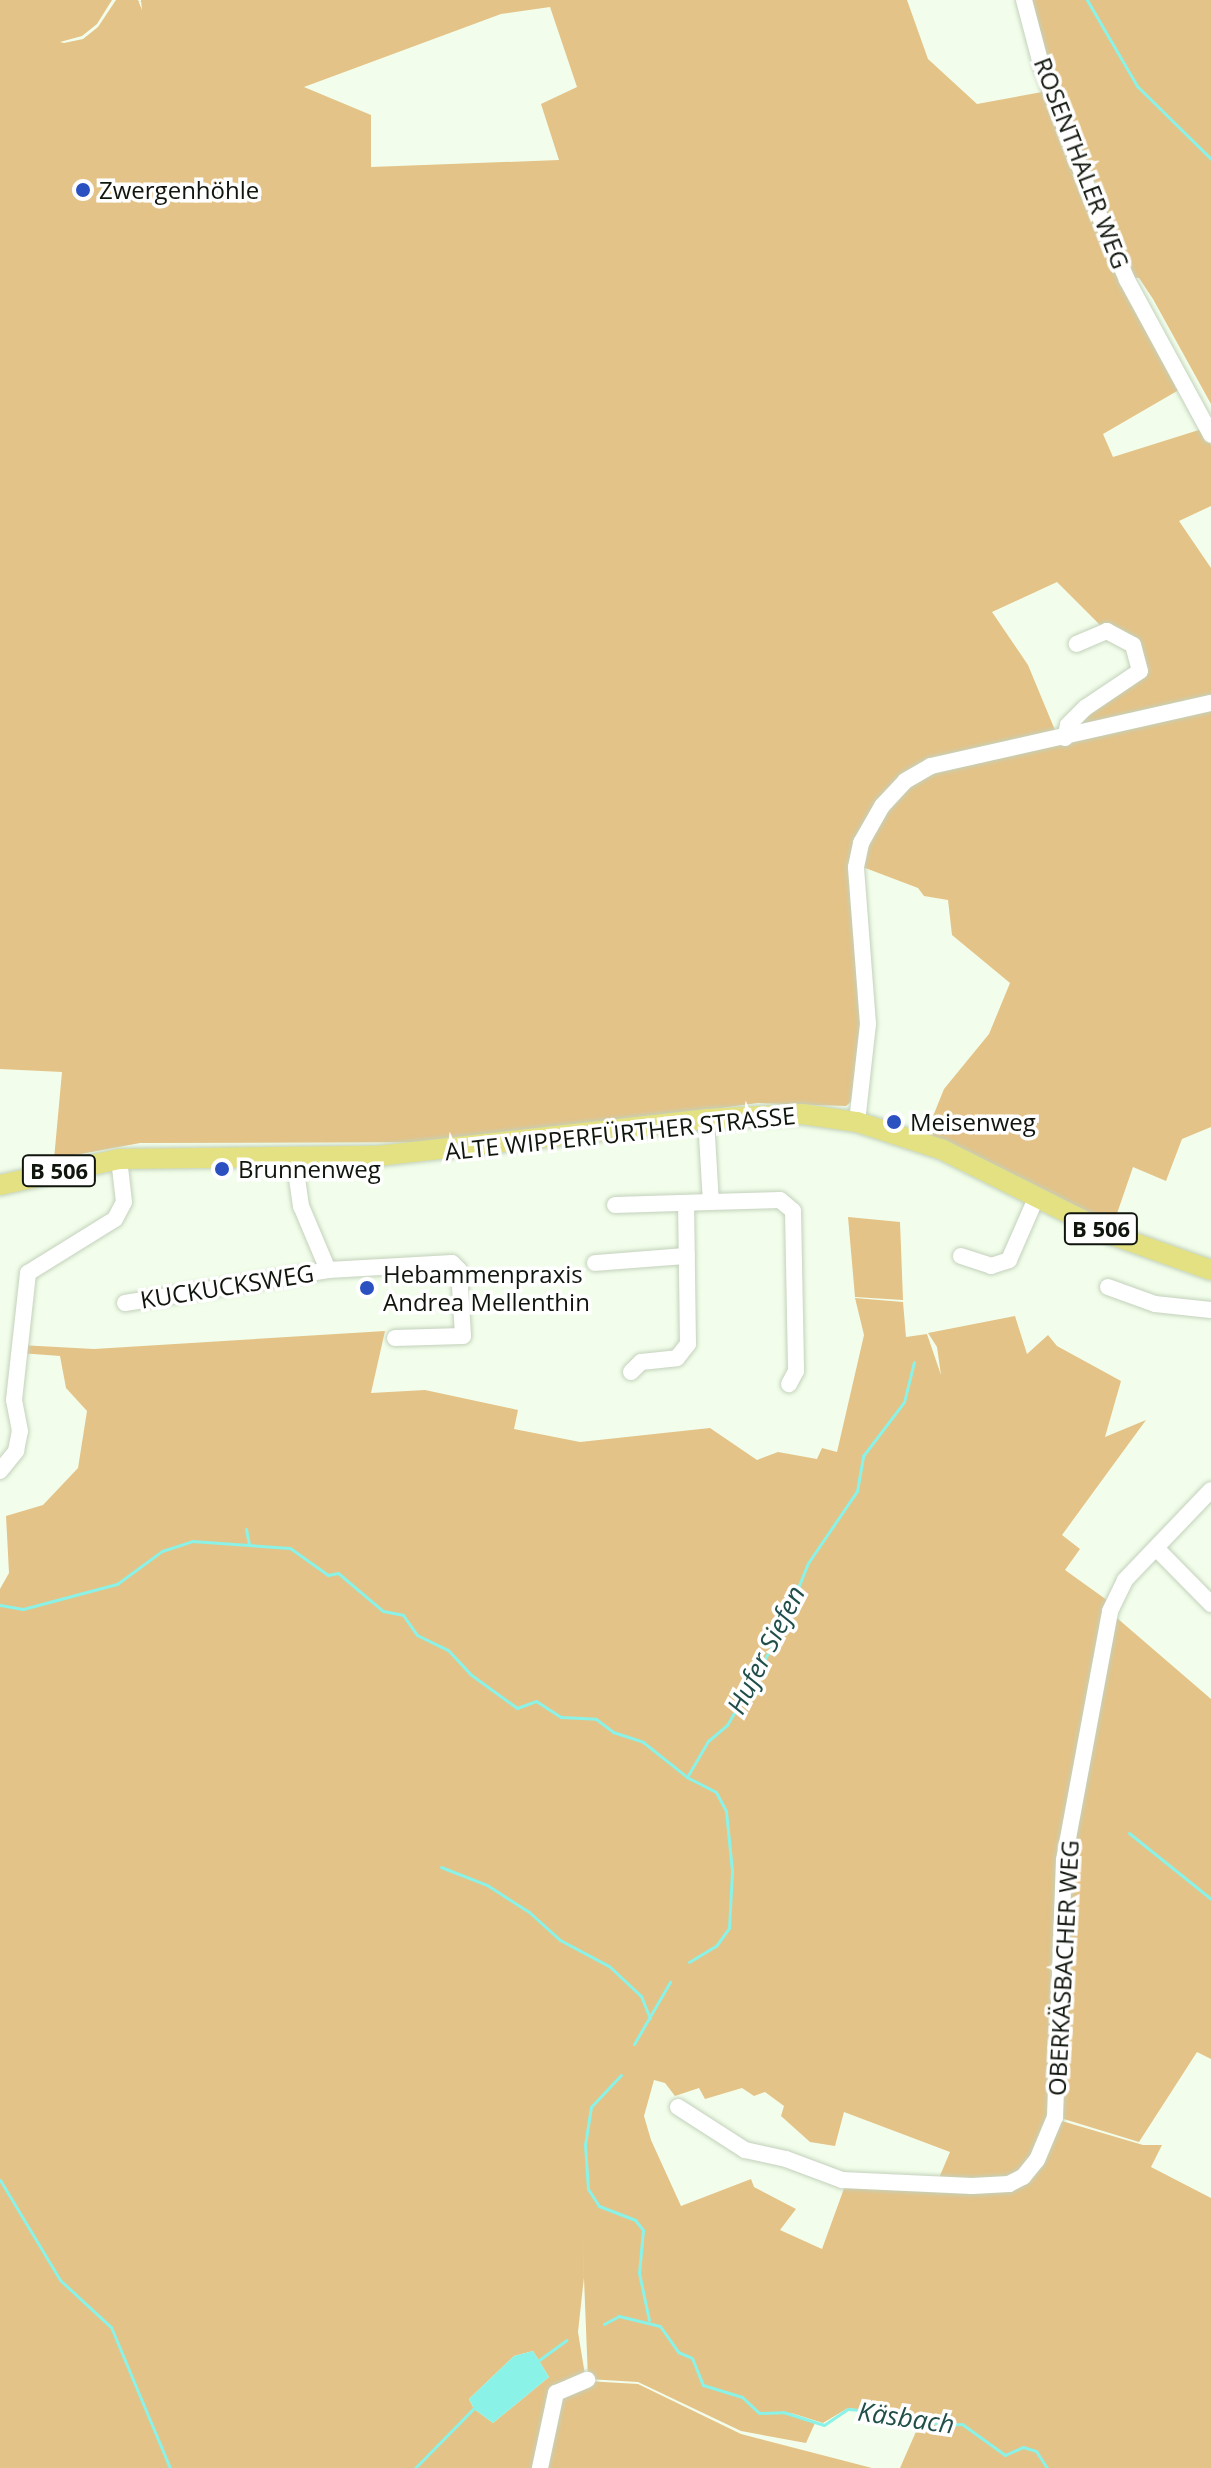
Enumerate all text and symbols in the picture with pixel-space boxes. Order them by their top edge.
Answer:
street label: ROSENTHALER WEG [1028,53,1136,273]
place label: Zwergenhöhle [99,176,259,204]
marker: Zwergenhöhle [74,181,92,199]
street label: ALTE WIPPERFÜRTHER STRASSE [443,1100,797,1166]
place label: Meisenweg [910,1108,1036,1136]
marker: Meisenweg [885,1113,903,1131]
road number: B 506 [21,1153,97,1189]
place label: Brunnenweg [238,1155,381,1183]
marker: Brunnenweg [213,1160,231,1178]
road number: B 506 [1063,1211,1139,1247]
street label: KUCKUCKSWEG [138,1258,316,1314]
place label: Hebammenpraxis Andrea Mellenthin [383,1260,590,1316]
marker: Hebammenpraxis Andrea Mellenthin [358,1279,376,1297]
water label: Hufer Siefen [720,1581,812,1719]
street label: OBERKÄSBACHER WEG [1042,1839,1084,2097]
water label: Käsbach [856,2396,956,2440]

